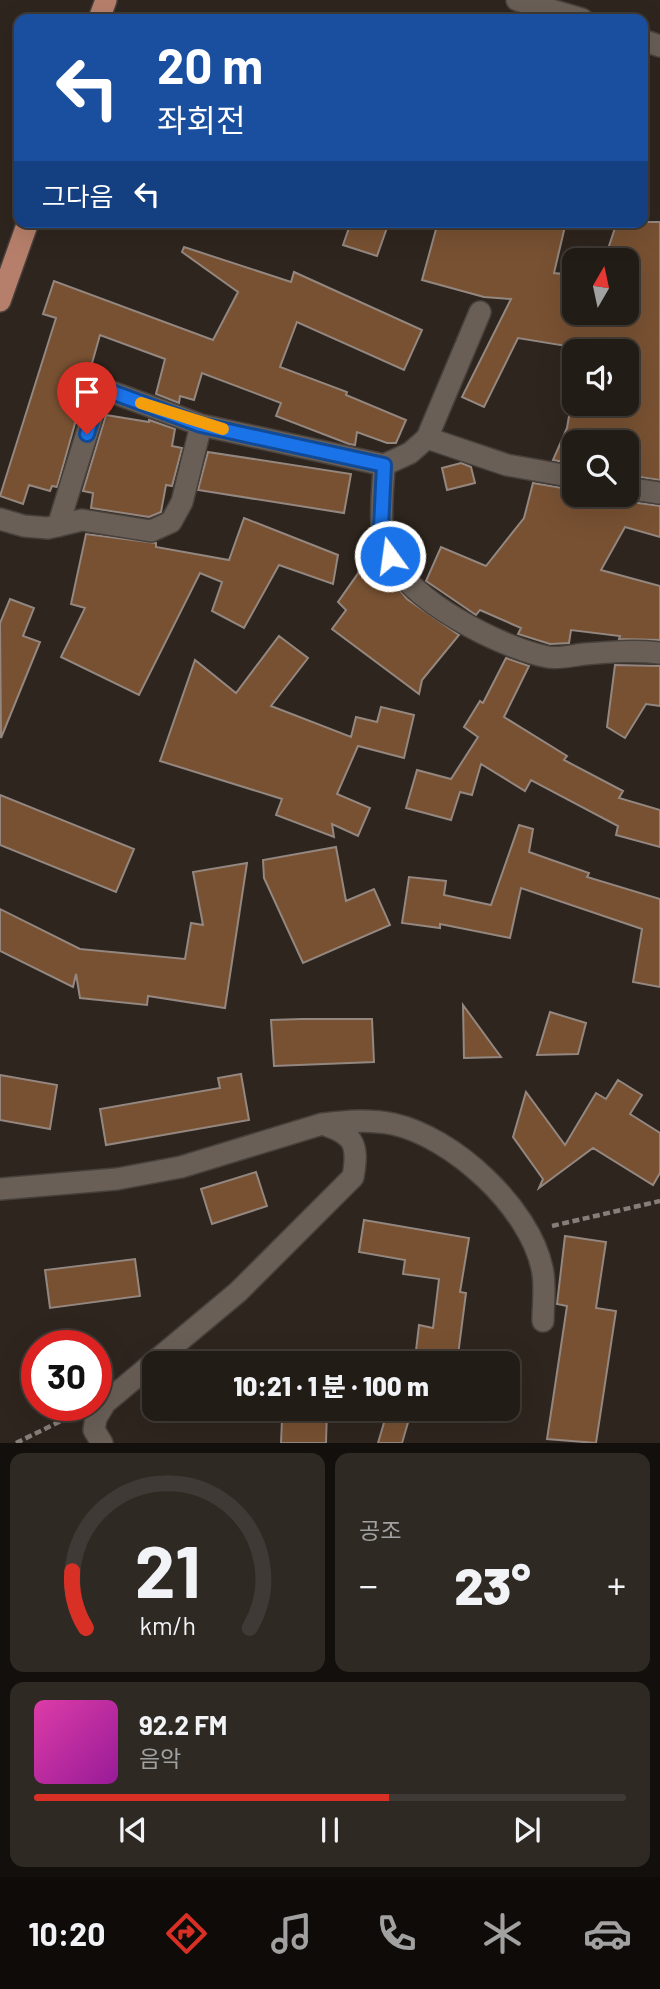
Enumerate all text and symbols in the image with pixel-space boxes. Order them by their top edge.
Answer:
text: 20 m [157,35,263,94]
icon: left [42,42,133,133]
text: 좌회전 [157,100,245,138]
icon: left [128,175,166,213]
text: 그다음 [42,180,114,211]
north arrow [562,248,639,326]
map controls [562,248,639,507]
button: sound [562,339,639,416]
pin [57,362,117,434]
icon: arrive [68,373,106,411]
button: search [562,430,639,507]
position arrow [353,519,427,593]
speed limit sign: 30 [21,1330,112,1421]
text: 10:21 · 1 분 · 100 m [233,1370,429,1401]
text: 공조 [359,1516,401,1544]
text: 21 [134,1526,201,1614]
text: 23° [454,1553,531,1615]
text: − [359,1561,378,1607]
text: + [607,1561,626,1607]
text: km/h [139,1610,196,1640]
text: 92.2 FM [139,1709,227,1740]
text: 음악 [139,1744,181,1772]
icon: previous [114,1811,152,1849]
icon: pause [311,1811,349,1849]
icon: next [508,1811,546,1849]
icon: directions [162,1909,211,1958]
icon: music [267,1909,316,1958]
icon: phone [372,1909,421,1958]
icon: climate [478,1909,527,1958]
icon: car [583,1909,632,1958]
text: 10:20 [28,1914,106,1952]

